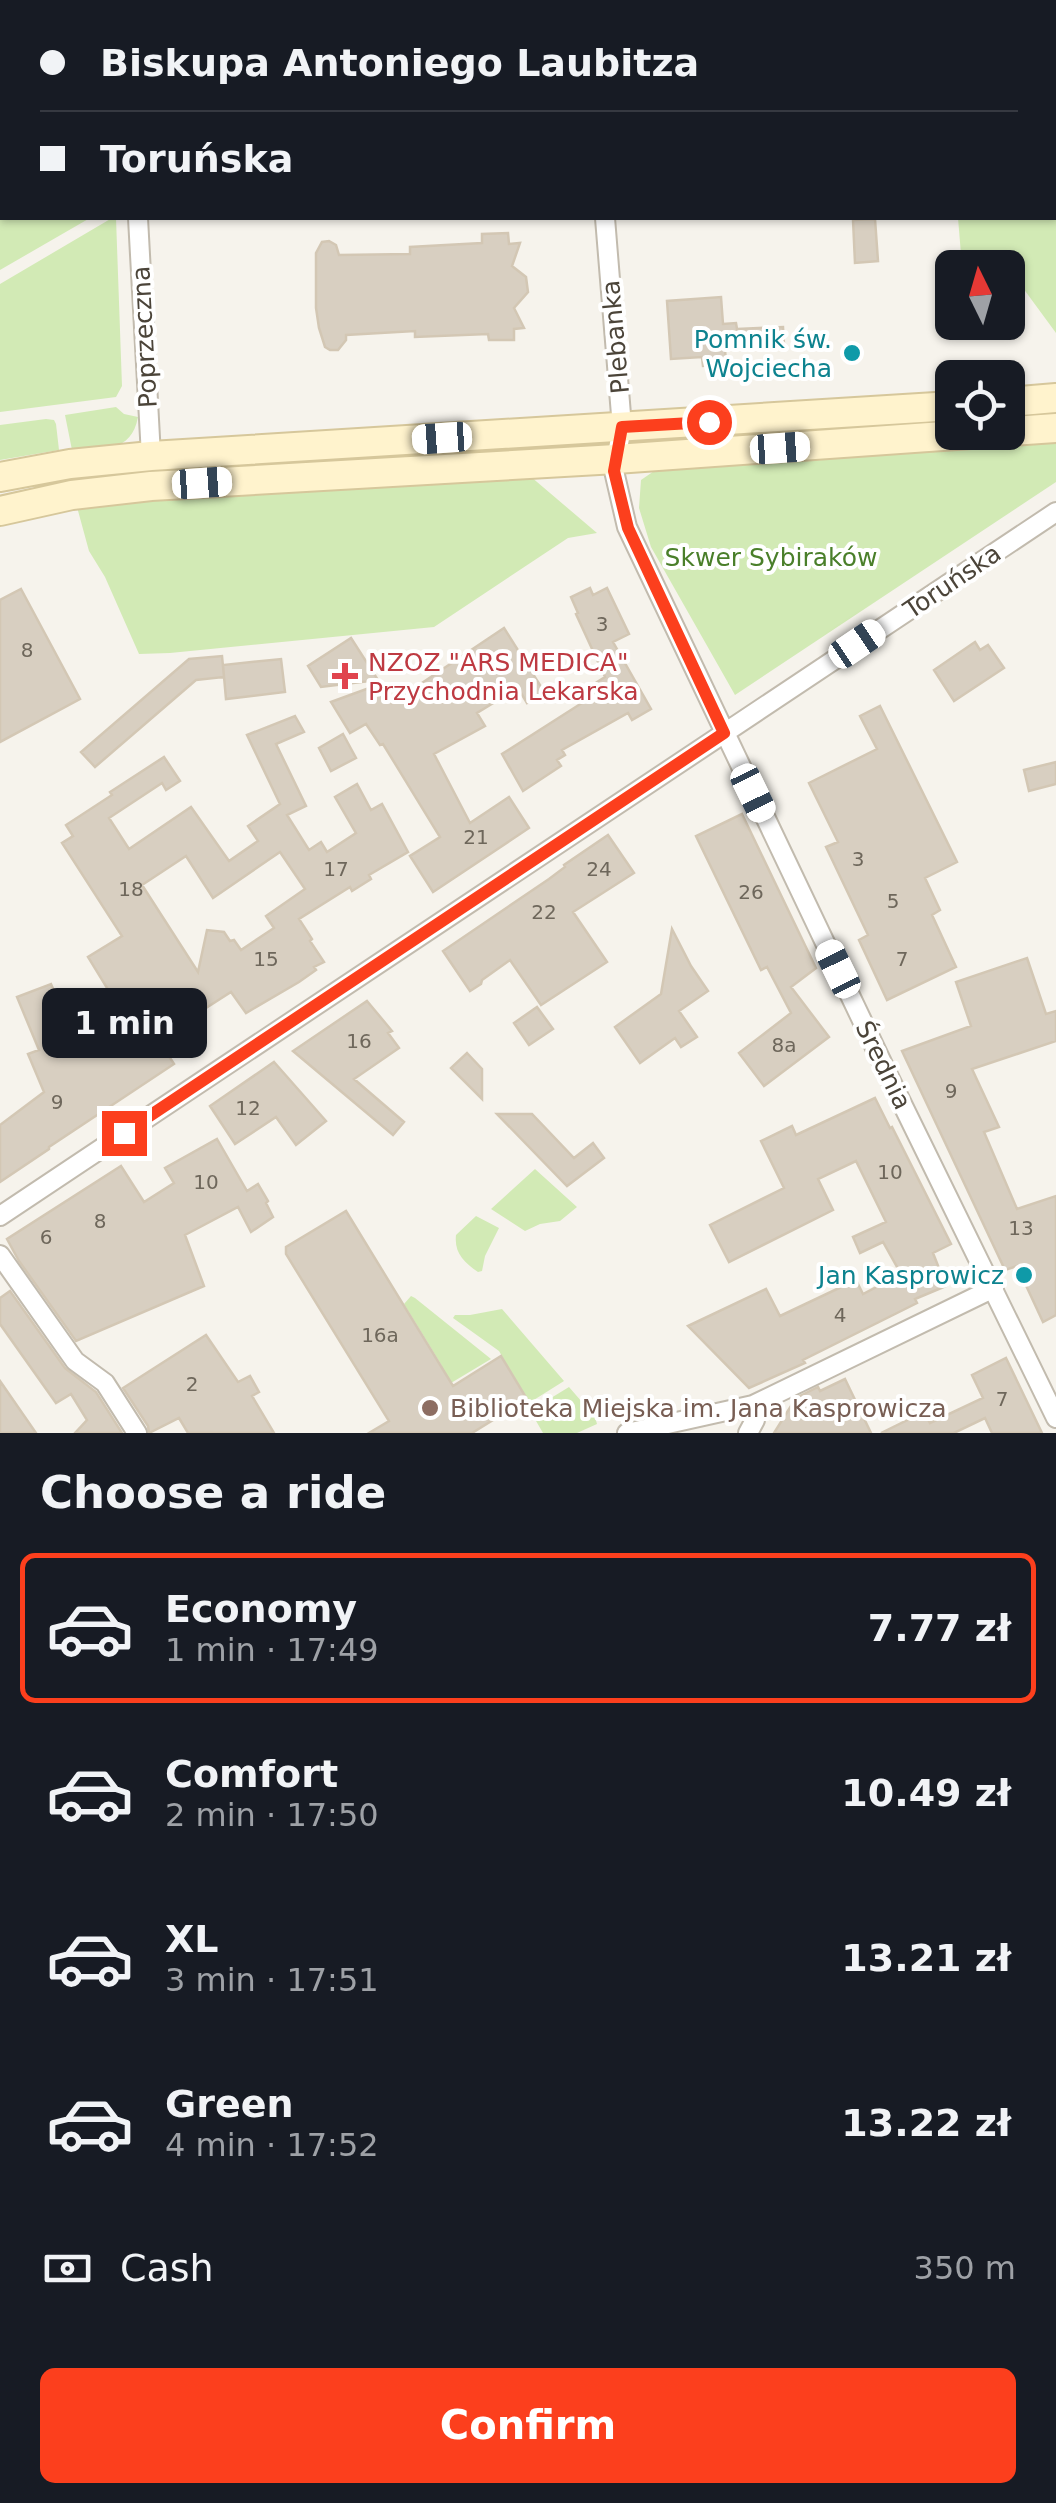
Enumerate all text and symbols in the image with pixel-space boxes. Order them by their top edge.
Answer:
text: Biskupa Antoniego Laubitza [100,41,699,85]
text: Toruńska [100,137,293,181]
north arrow [935,250,1025,340]
map controls [935,250,1025,450]
street label: Poprzeczna [126,265,163,409]
street label: Plebanka [596,279,635,395]
place label: Pomnik św. Wojciecha [694,325,832,383]
marker: Pomnik św. Wojciecha [841,342,863,364]
button: locate [935,360,1025,450]
route start [687,400,732,445]
car [411,421,473,455]
car [749,431,811,465]
car [171,466,233,500]
street label: Toruńska [897,538,1006,625]
park label: Skwer Sybiraków [665,543,877,572]
house number: 3 [596,612,608,636]
car [824,615,890,673]
house number: 8 [21,638,33,662]
place label: NZOZ "ARS MEDICA" Przychodnia Lekarska [368,648,639,706]
marker: NZOZ "ARS MEDICA" Przychodnia Lekarska [332,663,358,689]
car [726,759,780,827]
house number: 21 [463,825,489,849]
house number: 3 [852,847,864,871]
house number: 17 [323,857,349,881]
house number: 24 [586,857,612,881]
house number: 18 [118,877,144,901]
house number: 26 [738,880,764,904]
house number: 5 [887,889,899,913]
house number: 22 [531,900,557,924]
car [811,935,865,1003]
house number: 15 [253,947,279,971]
house number: 7 [896,947,908,971]
callout: 1 min [42,988,206,1058]
text: 1 min [74,1004,175,1042]
street label: Średnia [850,1016,918,1114]
house number: 16 [346,1029,372,1053]
house number: 8a [772,1033,796,1057]
house number: 9 [945,1079,957,1103]
house number: 9 [51,1090,63,1114]
house number: 12 [235,1096,261,1120]
route end [102,1111,147,1156]
house number: 10 [877,1160,903,1184]
house number: 10 [193,1170,219,1194]
house number: 8 [94,1209,106,1233]
house number: 13 [1008,1216,1034,1240]
house number: 6 [40,1225,52,1249]
place label: Jan Kasprowicz [816,1261,1004,1290]
marker: Jan Kasprowicz [1013,1264,1035,1286]
house number: 4 [834,1303,846,1327]
house number: 16a [361,1323,399,1347]
house number: 2 [186,1372,198,1396]
house number: 7 [996,1387,1008,1411]
place label: Biblioteka Miejska im. Jana Kasprowicza [450,1394,947,1423]
marker: Biblioteka Miejska im. Jana Kasprowicza [419,1397,441,1419]
text: Choose a ride [40,1466,386,1519]
icon: car [45,1583,135,1673]
text: Economy [165,1587,357,1631]
text: 7.77 zł [868,1606,1011,1650]
text: 1 min · 17:49 [165,1631,379,1669]
icon: car [45,1748,135,1838]
text: Comfort [165,1752,338,1796]
text: 10.49 zł [841,1771,1011,1815]
text: 2 min · 17:50 [165,1796,379,1834]
icon: car [45,1913,135,2003]
text: XL [165,1917,219,1961]
text: 13.21 zł [841,1936,1011,1980]
text: 3 min · 17:51 [165,1961,379,1999]
icon: car [45,2078,135,2168]
text: Green [165,2082,294,2126]
text: 13.22 zł [841,2101,1011,2145]
text: 4 min · 17:52 [165,2126,379,2164]
icon: cash [40,2241,95,2296]
text: Cash [120,2246,214,2290]
text: 350 m [914,2249,1016,2287]
button: Confirm [40,2368,1016,2483]

